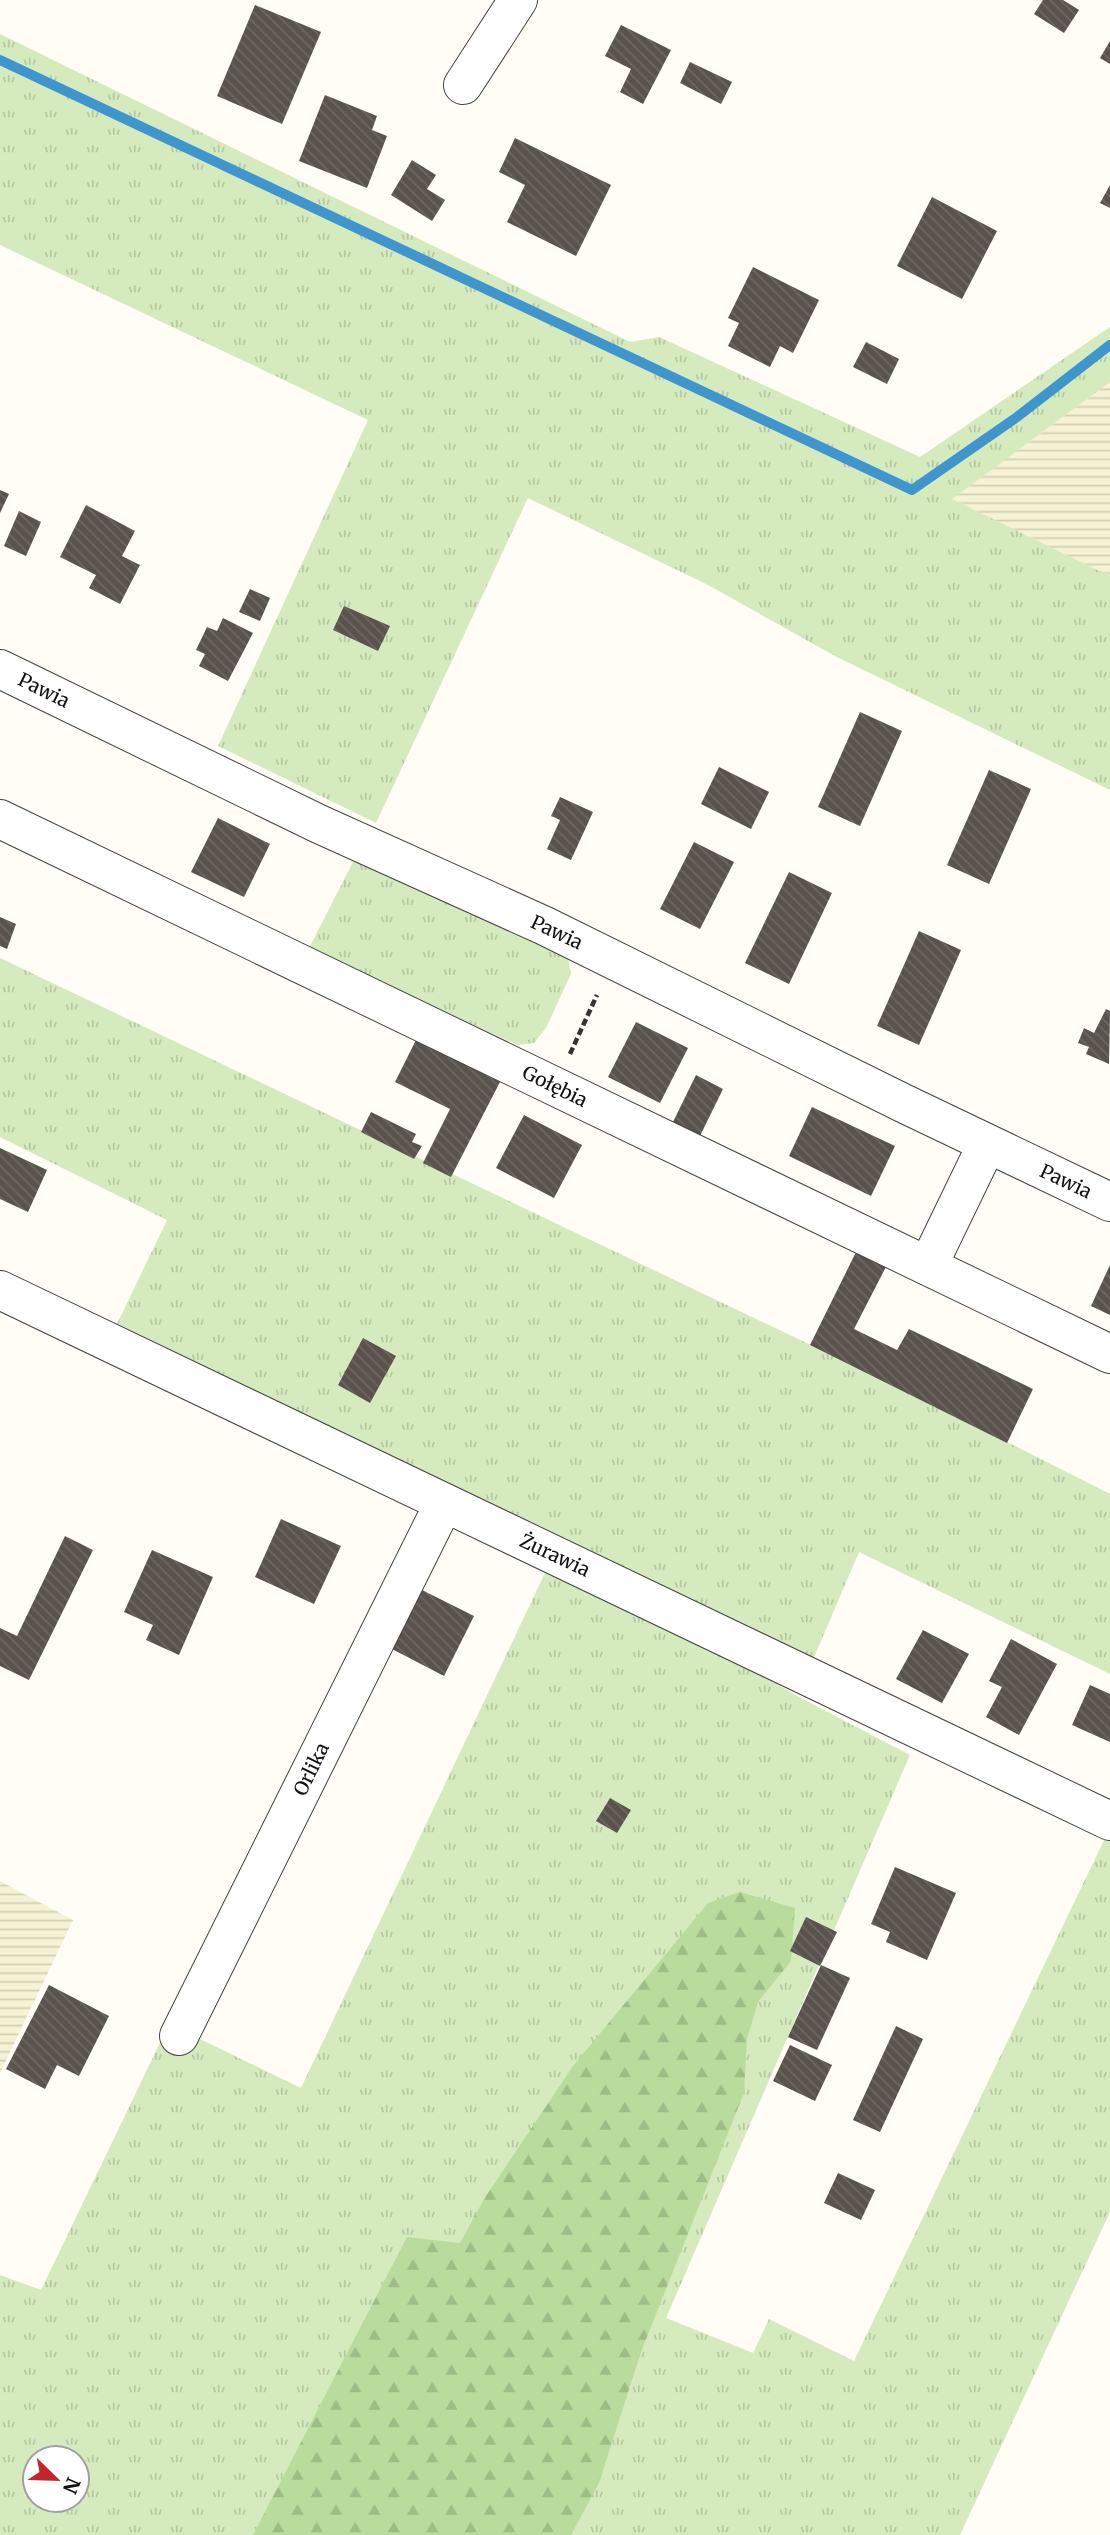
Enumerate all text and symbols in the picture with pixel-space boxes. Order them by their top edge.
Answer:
street label: Pawia [14,667,74,713]
street label: Pawia [527,910,587,954]
street label: Gołębia [519,1060,591,1112]
street label: Pawia [1036,1159,1096,1203]
street label: Żurawia [516,1528,594,1582]
street label: Orlika [288,1739,334,1799]
north arrow [21,2444,91,2514]
text: N [58,2474,86,2497]

